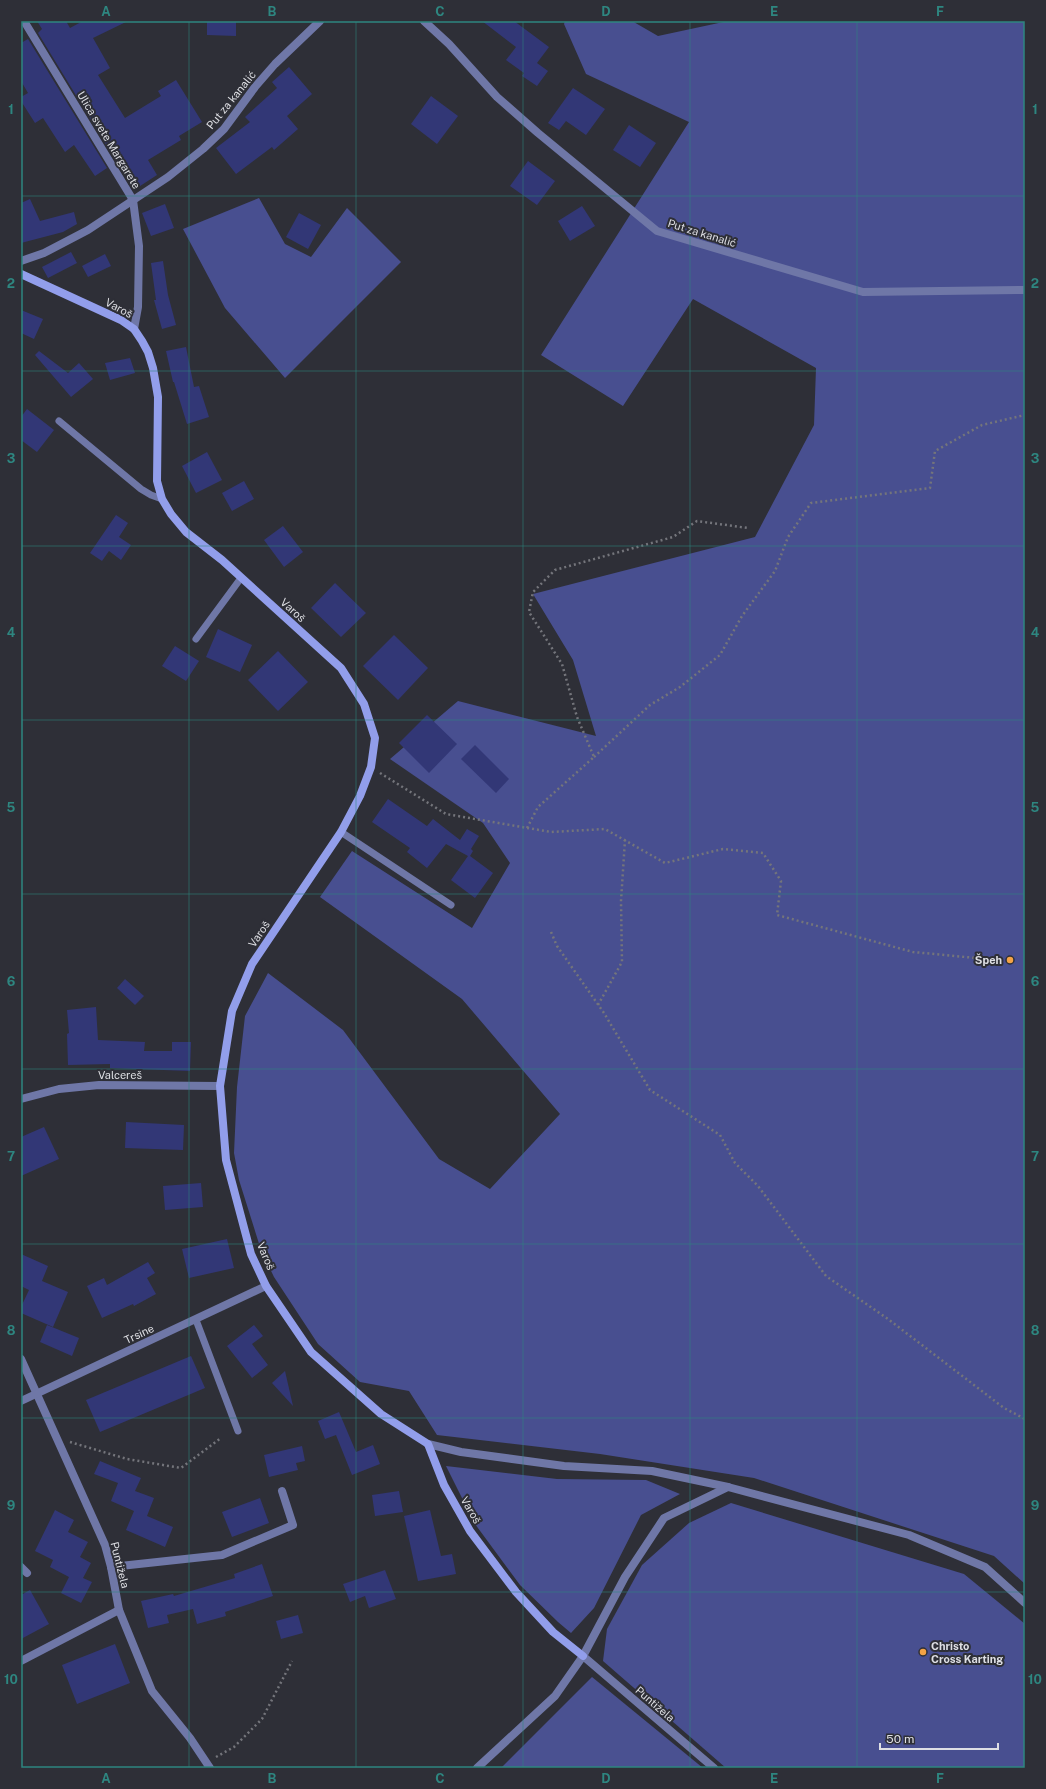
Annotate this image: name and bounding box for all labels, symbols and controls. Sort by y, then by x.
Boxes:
text: A [101,4,111,19]
text: B [268,4,277,19]
text: C [435,4,445,19]
text: D [601,4,611,19]
text: E [770,4,778,19]
text: F [936,4,944,19]
street label: Put za kanalić [204,69,258,131]
street label: Ulica svete Margarete [75,89,143,191]
text: 1 [8,102,14,117]
text: 1 [1032,102,1038,117]
street label: Put za kanalić [666,217,738,249]
text: 2 [7,276,15,291]
text: 2 [1031,276,1039,291]
street label: Varoš [103,296,135,320]
text: 3 [7,451,16,466]
text: 3 [1031,451,1040,466]
street label: Varoš [278,596,308,624]
text: 4 [7,625,16,640]
text: 4 [1031,625,1040,640]
text: 5 [7,800,16,815]
text: 5 [1031,800,1040,815]
street label: Varoš [246,918,272,949]
place label: Špeh [975,953,1002,966]
marker: Špeh [1005,955,1015,965]
text: 6 [7,974,16,989]
text: 6 [1031,974,1040,989]
street label: Valcereš [98,1069,143,1081]
text: 7 [7,1149,15,1164]
text: 7 [1031,1149,1039,1164]
street label: Varoš [255,1240,277,1272]
street label: Trsine [122,1322,156,1346]
text: 8 [7,1323,16,1338]
text: 8 [1031,1323,1040,1338]
street label: Varoš [459,1494,484,1526]
text: 9 [7,1498,15,1513]
text: 9 [1031,1498,1039,1513]
street label: Puntižela [108,1541,132,1589]
place label: Christo Cross Karting [931,1640,1003,1665]
marker: Christo Cross Karting [918,1647,928,1657]
text: 10 [4,1672,18,1687]
text: 10 [1028,1672,1042,1687]
street label: Puntižela [633,1684,677,1724]
scale bar [880,1725,998,1751]
text: 50 m [886,1732,914,1746]
text: A [101,1771,111,1786]
text: B [268,1771,277,1786]
text: C [435,1771,445,1786]
text: D [601,1771,611,1786]
text: E [770,1771,778,1786]
text: F [936,1771,944,1786]

